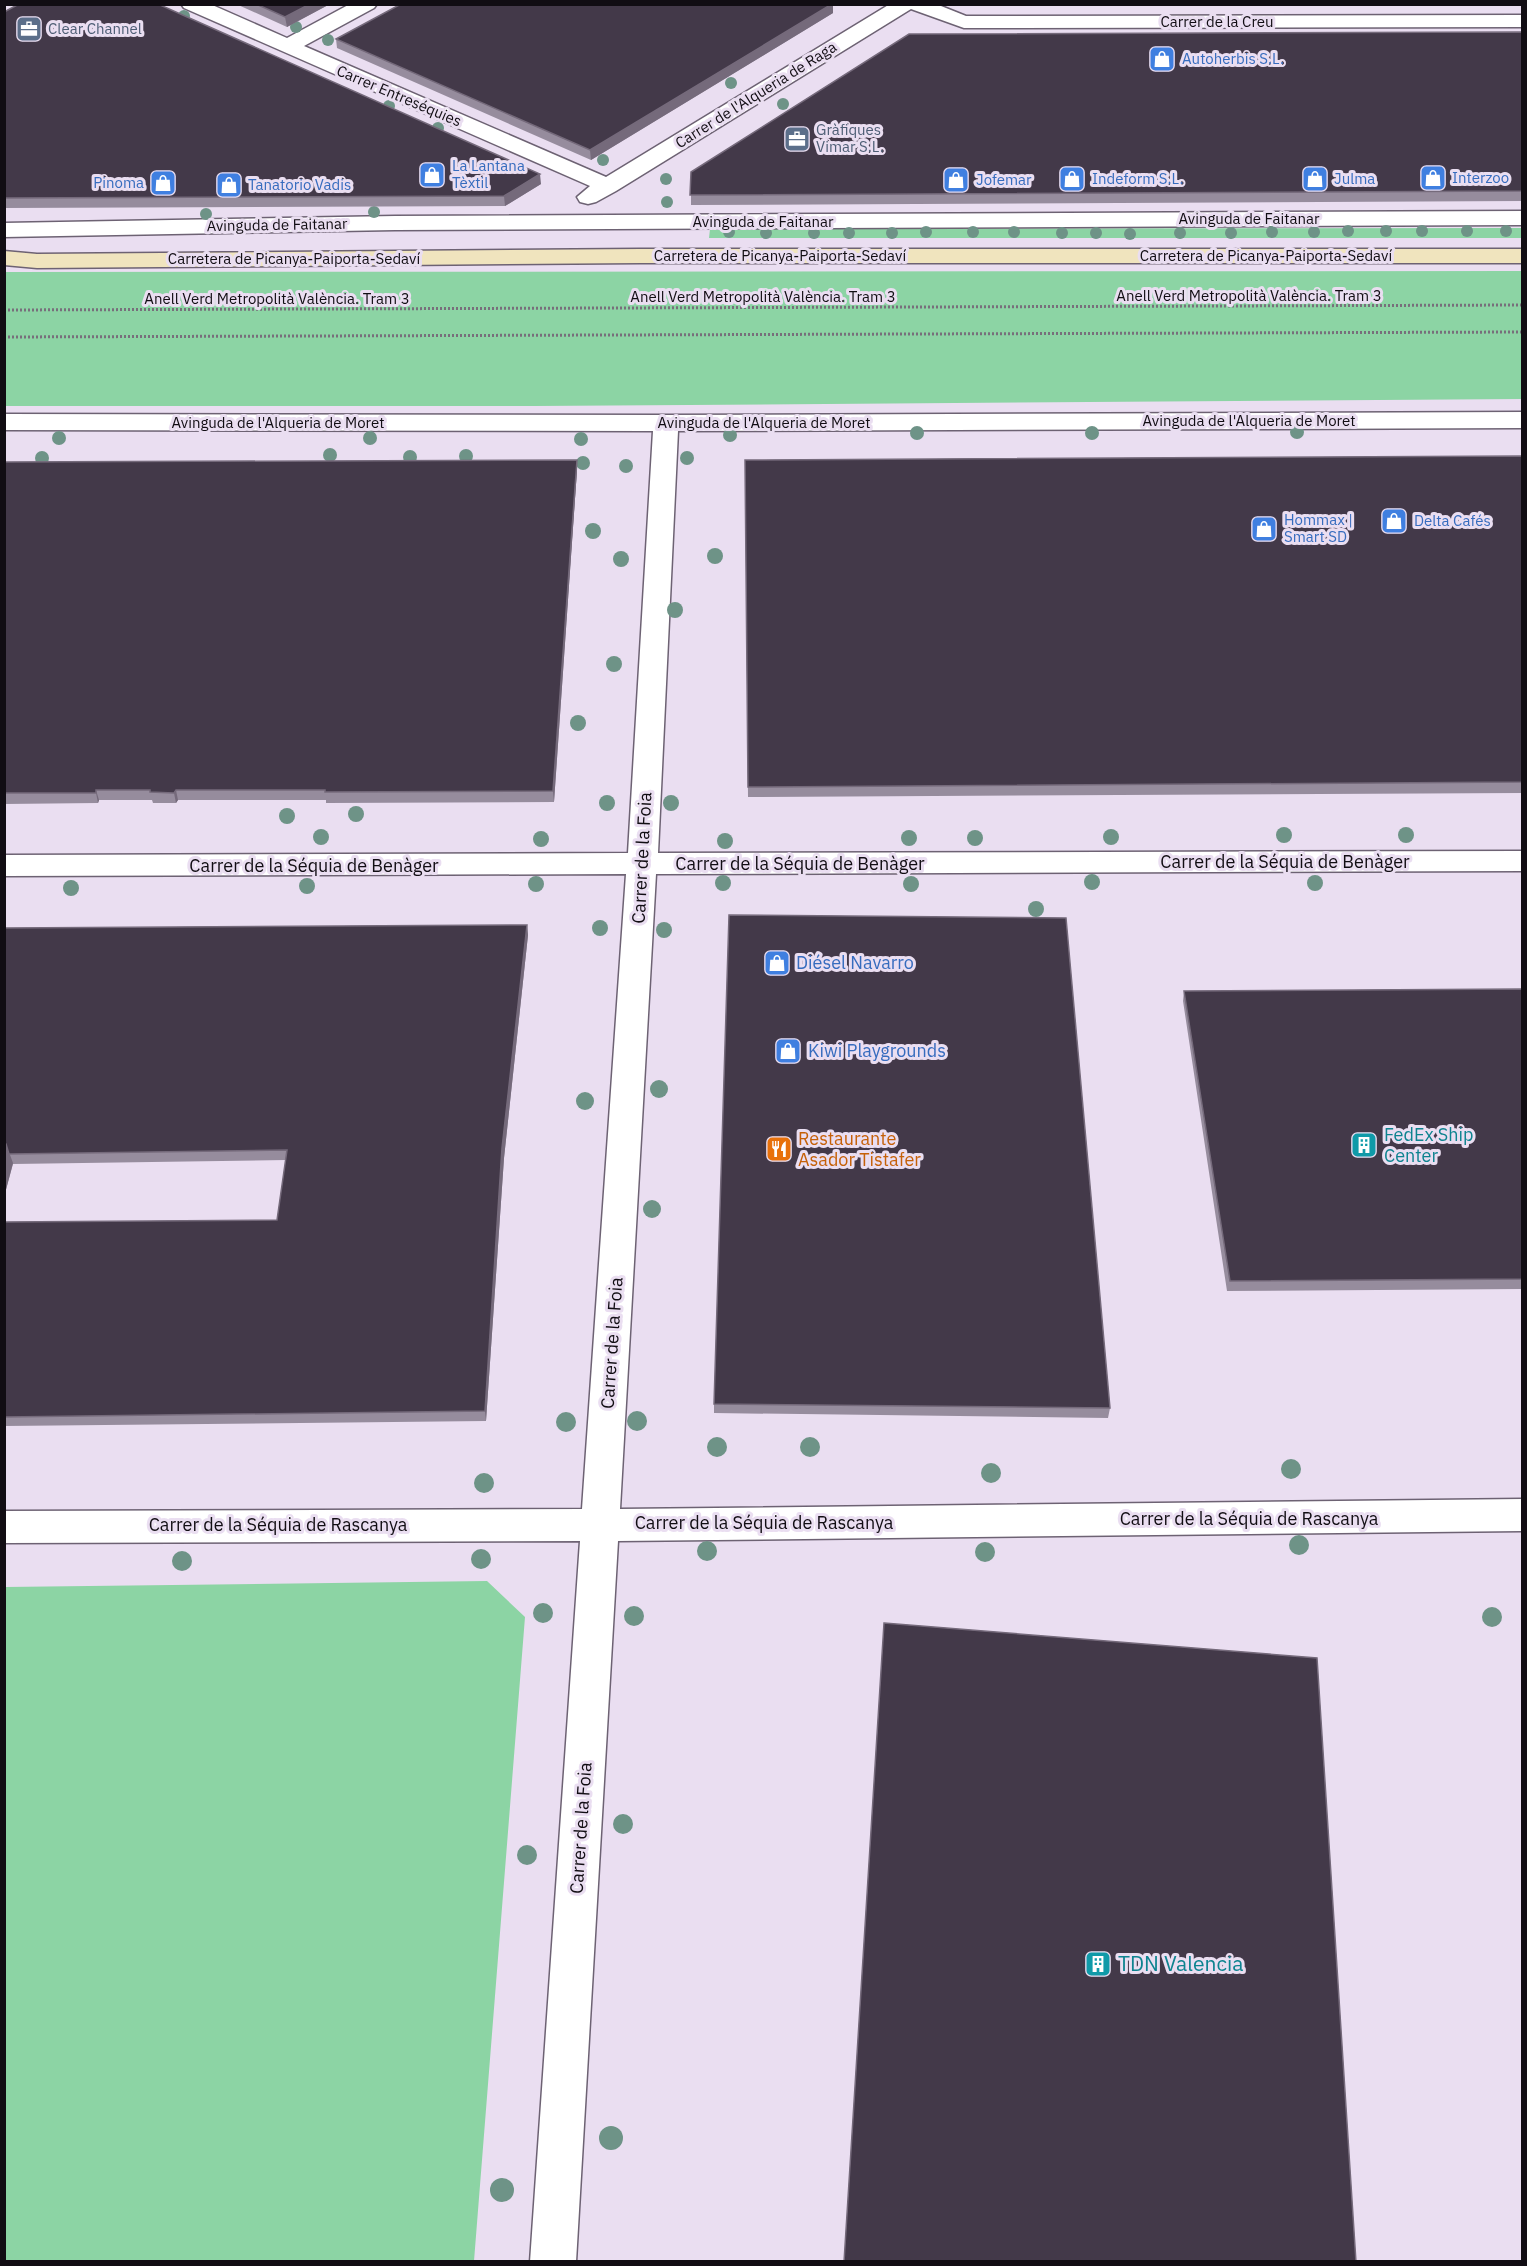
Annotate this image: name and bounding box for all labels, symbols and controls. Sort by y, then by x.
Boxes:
street label: Carrer de la Creu [1160,12,1274,31]
office icon: Clear Channel [14,14,44,44]
place label: Clear Channel [48,19,142,38]
street label: Carrer de l'Alqueria de Raga [672,37,840,152]
shop icon: Autoherbis S.L. [1147,44,1177,74]
place label: Autoherbis S.L. [1182,49,1284,68]
street label: Carrer Entreséquies [334,61,464,130]
place label: Gràfiques Vimar S.L. [816,120,884,156]
office icon: Gràfiques Vimar S.L. [782,124,812,154]
place label: La Lantana Tèxtil [452,156,525,192]
shop icon: La Lantana Tèxtil [417,160,447,190]
shop icon: Interzoo [1418,163,1448,193]
shop icon: Indeform S.L. [1057,164,1087,194]
shop icon: Julma [1300,164,1330,194]
shop icon: Jofemar [941,165,971,195]
shop icon: Pinoma [148,168,178,198]
place label: Interzoo [1452,168,1509,187]
place label: Indeform S.L. [1092,169,1184,188]
place label: Julma [1334,169,1375,188]
shop icon: Tanatorio Vadis [214,170,244,200]
place label: Jofemar [976,170,1032,189]
place label: Pinoma [93,173,144,192]
place label: Tanatorio Vadis [248,175,351,194]
street label: Avinguda de Faitanar [1179,209,1320,228]
street label: Avinguda de Faitanar [693,212,834,231]
street label: Avinguda de Faitanar [206,214,348,235]
street label: Carretera de Picanya-Paiporta-Sedaví [654,246,906,265]
street label: Carretera de Picanya-Paiporta-Sedaví [1140,246,1392,265]
street label: Carretera de Picanya-Paiporta-Sedaví [168,249,420,268]
street label: Anell Verd Metropolità València. Tram 3 [1116,286,1382,305]
street label: Anell Verd Metropolità València. Tram 3 [630,287,896,306]
street label: Anell Verd Metropolità València. Tram 3 [144,289,410,308]
street label: Avinguda de l'Alqueria de Moret [1143,411,1355,430]
street label: Avinguda de l'Alqueria de Moret [172,413,384,432]
street label: Avinguda de l'Alqueria de Moret [658,413,870,432]
shop icon: Delta Cafés [1379,506,1409,536]
place label: Hommax | Smart SD [1284,510,1353,546]
place label: Delta Cafés [1414,511,1491,530]
shop icon: Hommax | Smart SD [1249,514,1279,544]
street label: Carrer de la Foia [627,791,656,924]
street label: Carrer de la Séquia de Benàger [1160,850,1410,873]
street label: Carrer de la Séquia de Benàger [675,852,925,875]
street label: Carrer de la Séquia de Benàger [189,854,439,877]
shop icon: Diésel Navarro [762,948,792,978]
place label: Diésel Navarro [796,951,914,974]
shop icon: Kiwi Playgrounds [773,1036,803,1066]
place label: Kiwi Playgrounds [808,1039,946,1062]
place label: FedEx Ship Center [1384,1123,1473,1167]
place label: Restaurante Asador Tistafer [798,1127,921,1171]
building icon: FedEx Ship Center [1349,1130,1379,1160]
restaurant icon: Restaurante Asador Tistafer [764,1134,794,1164]
street label: Carrer de la Foia [595,1276,628,1409]
street label: Carrer de la Séquia de Rascanya [1120,1507,1379,1530]
street label: Carrer de la Séquia de Rascanya [635,1511,894,1534]
street label: Carrer de la Séquia de Rascanya [149,1513,408,1536]
street label: Carrer de la Foia [564,1761,597,1894]
building icon: TDN Valencia [1083,1949,1113,1979]
place label: TDN Valencia [1118,1949,1243,1977]

